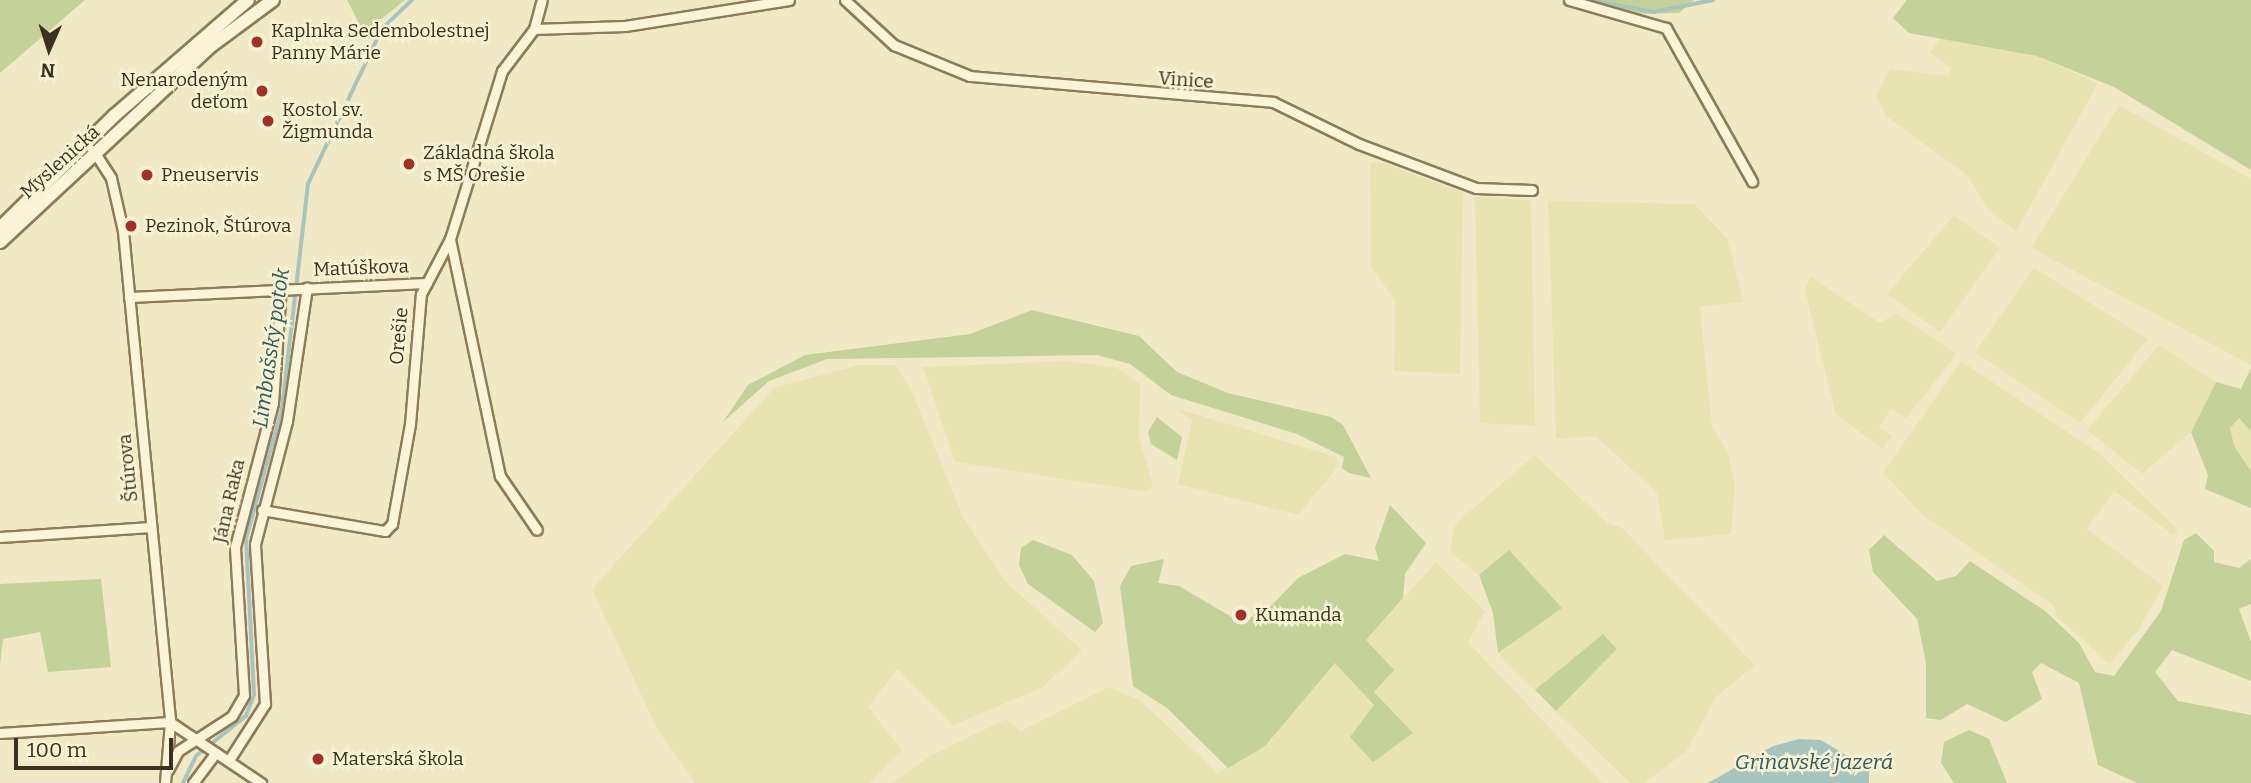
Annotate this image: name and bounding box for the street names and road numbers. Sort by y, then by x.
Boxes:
street label: Vinice [1158,67,1214,93]
street label: Myslenická [16,121,104,203]
street label: Matúškova [313,255,409,281]
street label: Orešie [385,306,413,366]
street label: Štúrova [113,433,143,503]
street label: Jána Raka [208,457,250,545]

